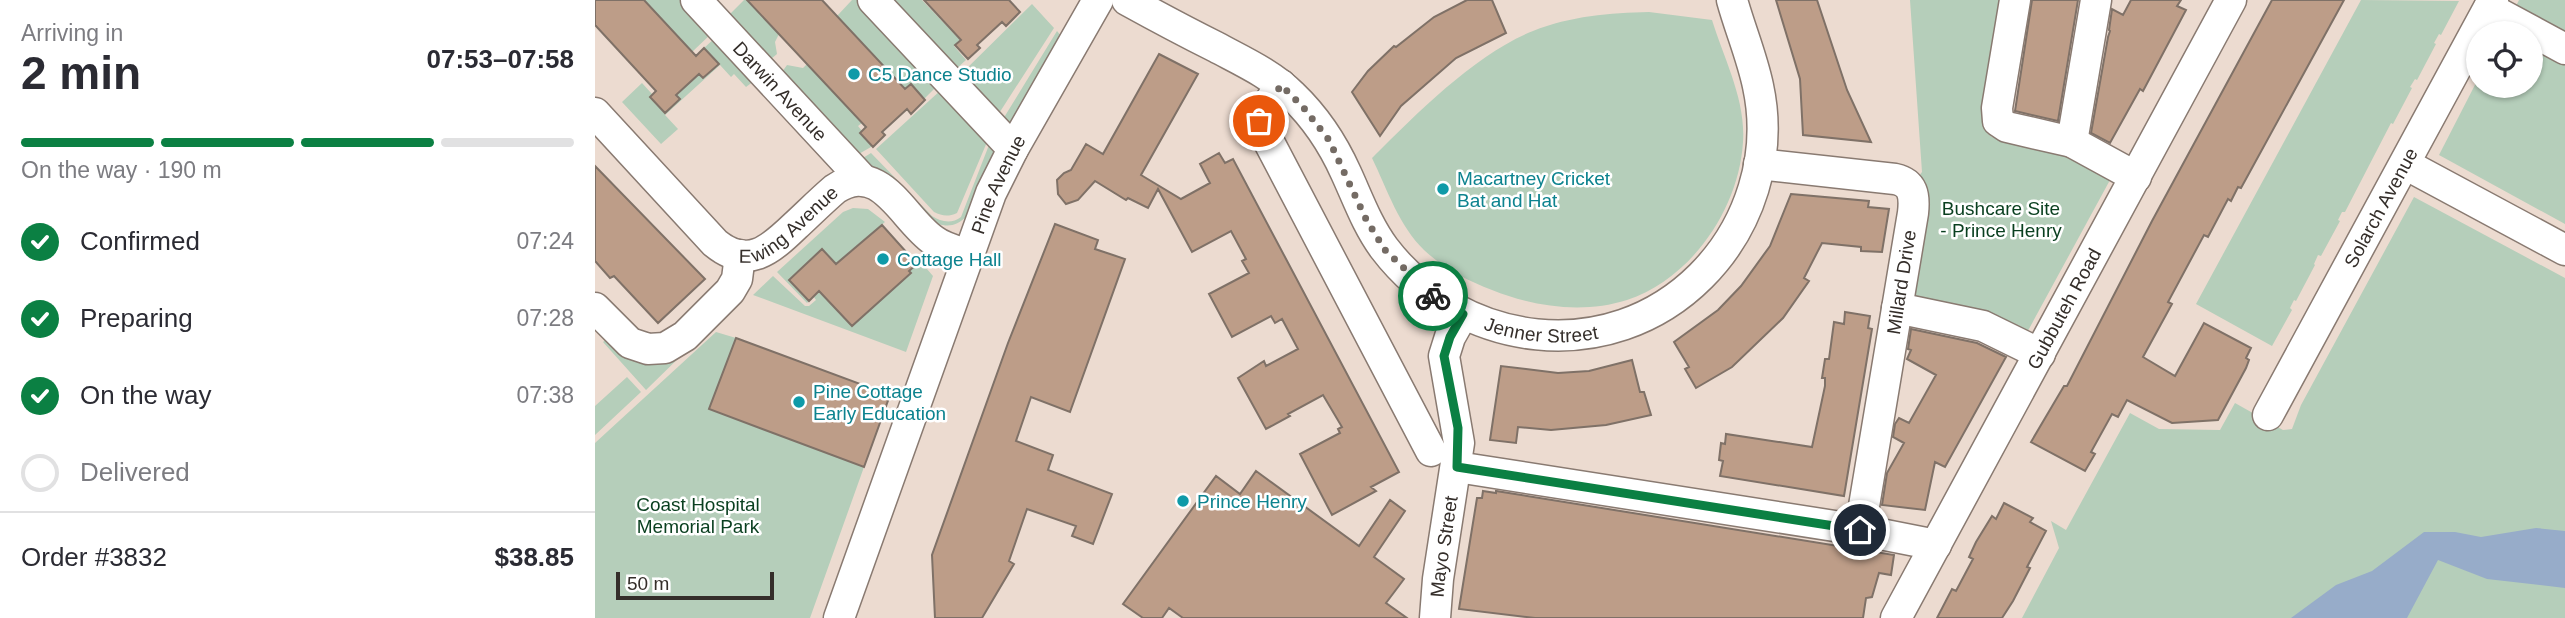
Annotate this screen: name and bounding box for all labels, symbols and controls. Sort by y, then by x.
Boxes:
text: Arriving in [21,20,123,46]
map controls [2466,21,2543,98]
button: locate [2466,21,2543,98]
street label: Darwin Avenue [729,37,831,145]
text: 07:53–07:58 [427,44,574,74]
text: 2 min [21,47,141,99]
place label: C5 Dance Studio [868,64,1012,85]
marker: C5 Dance Studio [846,66,862,82]
pin [1229,91,1289,151]
icon: bag [1240,102,1278,140]
street label: Pine Avenue [967,131,1030,237]
street label: Solarch Avenue [2340,144,2422,271]
text: On the way · 190 m [21,157,222,183]
place label: Macartney Cricket Bat and Hat [1457,168,1611,211]
marker: Macartney Cricket Bat and Hat [1435,181,1451,197]
street label: Ewing Avenue [739,182,842,267]
park label: Bushcare Site - Prince Henry [1940,198,2062,241]
icon: check [21,223,59,261]
text: Confirmed [80,226,200,256]
text: 07:24 [516,228,574,254]
street label: Millard Drive [1883,228,1920,336]
street label: Gubbuteh Road [2023,245,2105,373]
place label: Cottage Hall [897,249,1002,270]
marker: Cottage Hall [875,251,891,267]
courier [1398,261,1468,331]
icon: bike [1414,277,1452,315]
icon: check [21,300,59,338]
text: Preparing [80,303,193,333]
text: 07:28 [516,305,574,331]
street label: Jenner Street [1482,313,1600,347]
icon: check [21,377,59,415]
text: On the way [80,380,212,410]
place label: Pine Cottage Early Education [813,381,946,424]
text: 07:38 [516,382,574,408]
marker: Pine Cottage Early Education [791,394,807,410]
text: Delivered [80,457,190,487]
place label: Prince Henry [1197,491,1307,512]
marker: Prince Henry [1175,493,1191,509]
park label: Coast Hospital Memorial Park [636,494,760,537]
street label: Mayo Street [1427,494,1462,598]
pin [1830,500,1890,560]
icon: home [1841,511,1879,549]
text: Order #3832 [21,542,167,572]
text: $38.85 [494,542,574,572]
scale bar [616,569,773,601]
text: 50 m [627,573,669,594]

